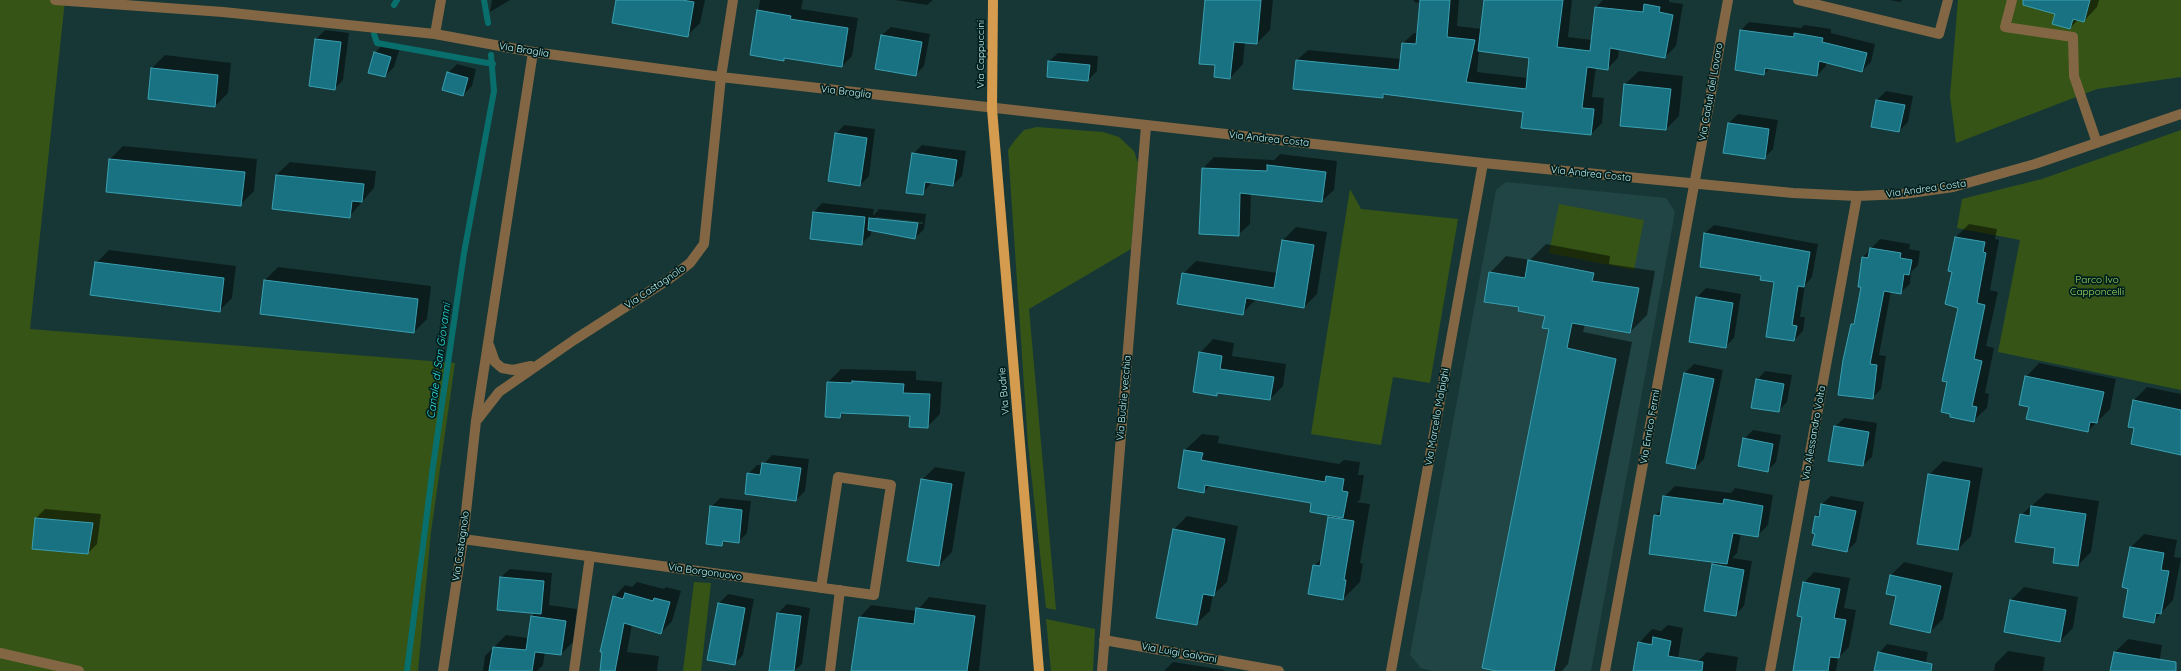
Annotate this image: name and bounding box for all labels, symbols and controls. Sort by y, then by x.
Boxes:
street label: Via Cappuccini [975,20,987,88]
street label: Via Braglia [498,40,550,60]
street label: Via Caduti del Lavoro [1696,42,1726,142]
street label: Via Braglia [820,83,872,101]
street label: Via Andrea Costa [1228,129,1310,149]
street label: Via Andrea Costa [1550,164,1632,184]
street label: Via Andrea Costa [1885,177,1967,201]
street label: Via Castagnolo [622,262,688,312]
park label: Parco Ivo Capponcelli [2070,274,2124,298]
water label: Canale di San Giovanni [424,302,454,420]
street label: Via Budrie vecchia [1114,355,1134,441]
street label: Via Budrie [996,367,1012,415]
street label: Via Marcello Malpighi [1423,367,1451,467]
street label: Via Alessandro Volta [1800,385,1828,481]
street label: Via Enrico Fermi [1638,389,1662,465]
street label: Via Castagnolo [450,510,472,582]
street label: Via Borgonuovo [667,561,743,583]
street label: Via Luigi Galvani [1140,640,1218,666]

